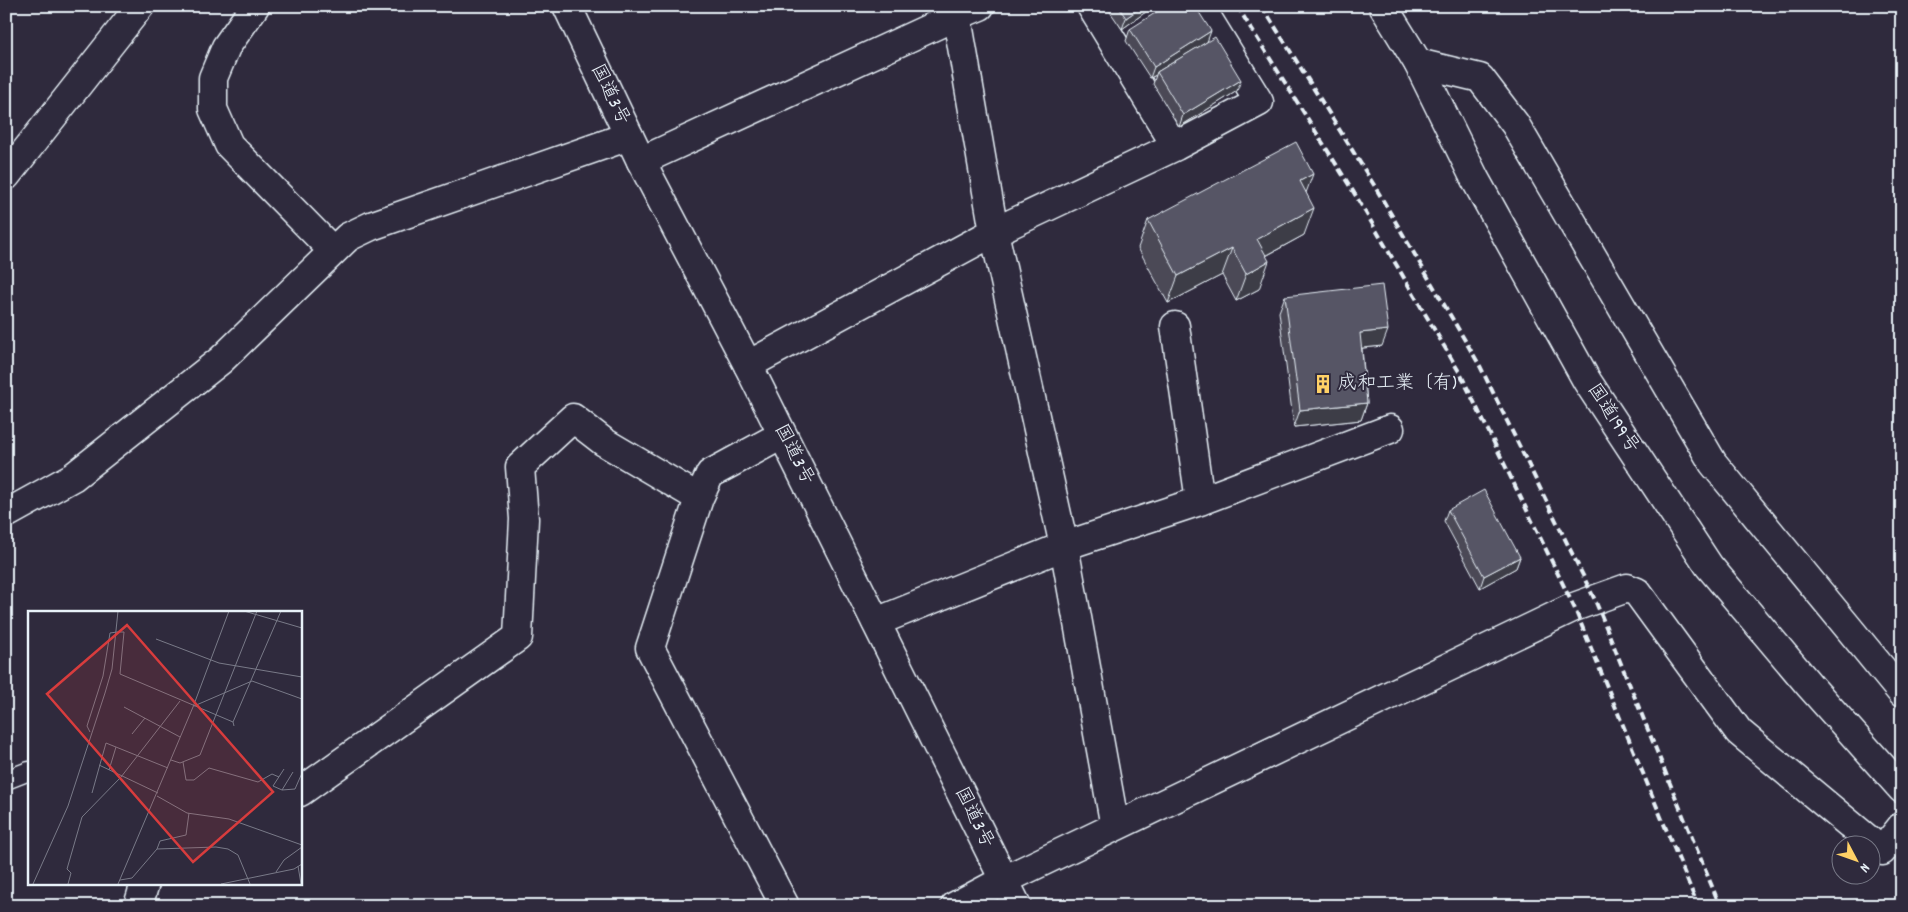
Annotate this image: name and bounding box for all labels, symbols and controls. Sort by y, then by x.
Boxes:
street label: 国道3号 [583,60,635,130]
place label: 成和工業〔有) [1338,371,1457,398]
building icon: 成和工業〔有) [1312,373,1334,395]
street label: 国道199号 [1579,379,1645,459]
street label: 国道3号 [766,420,820,490]
inset map [28,611,301,884]
street label: 国道3号 [947,783,999,853]
north arrow [1830,834,1880,884]
text: N [1854,858,1874,876]

